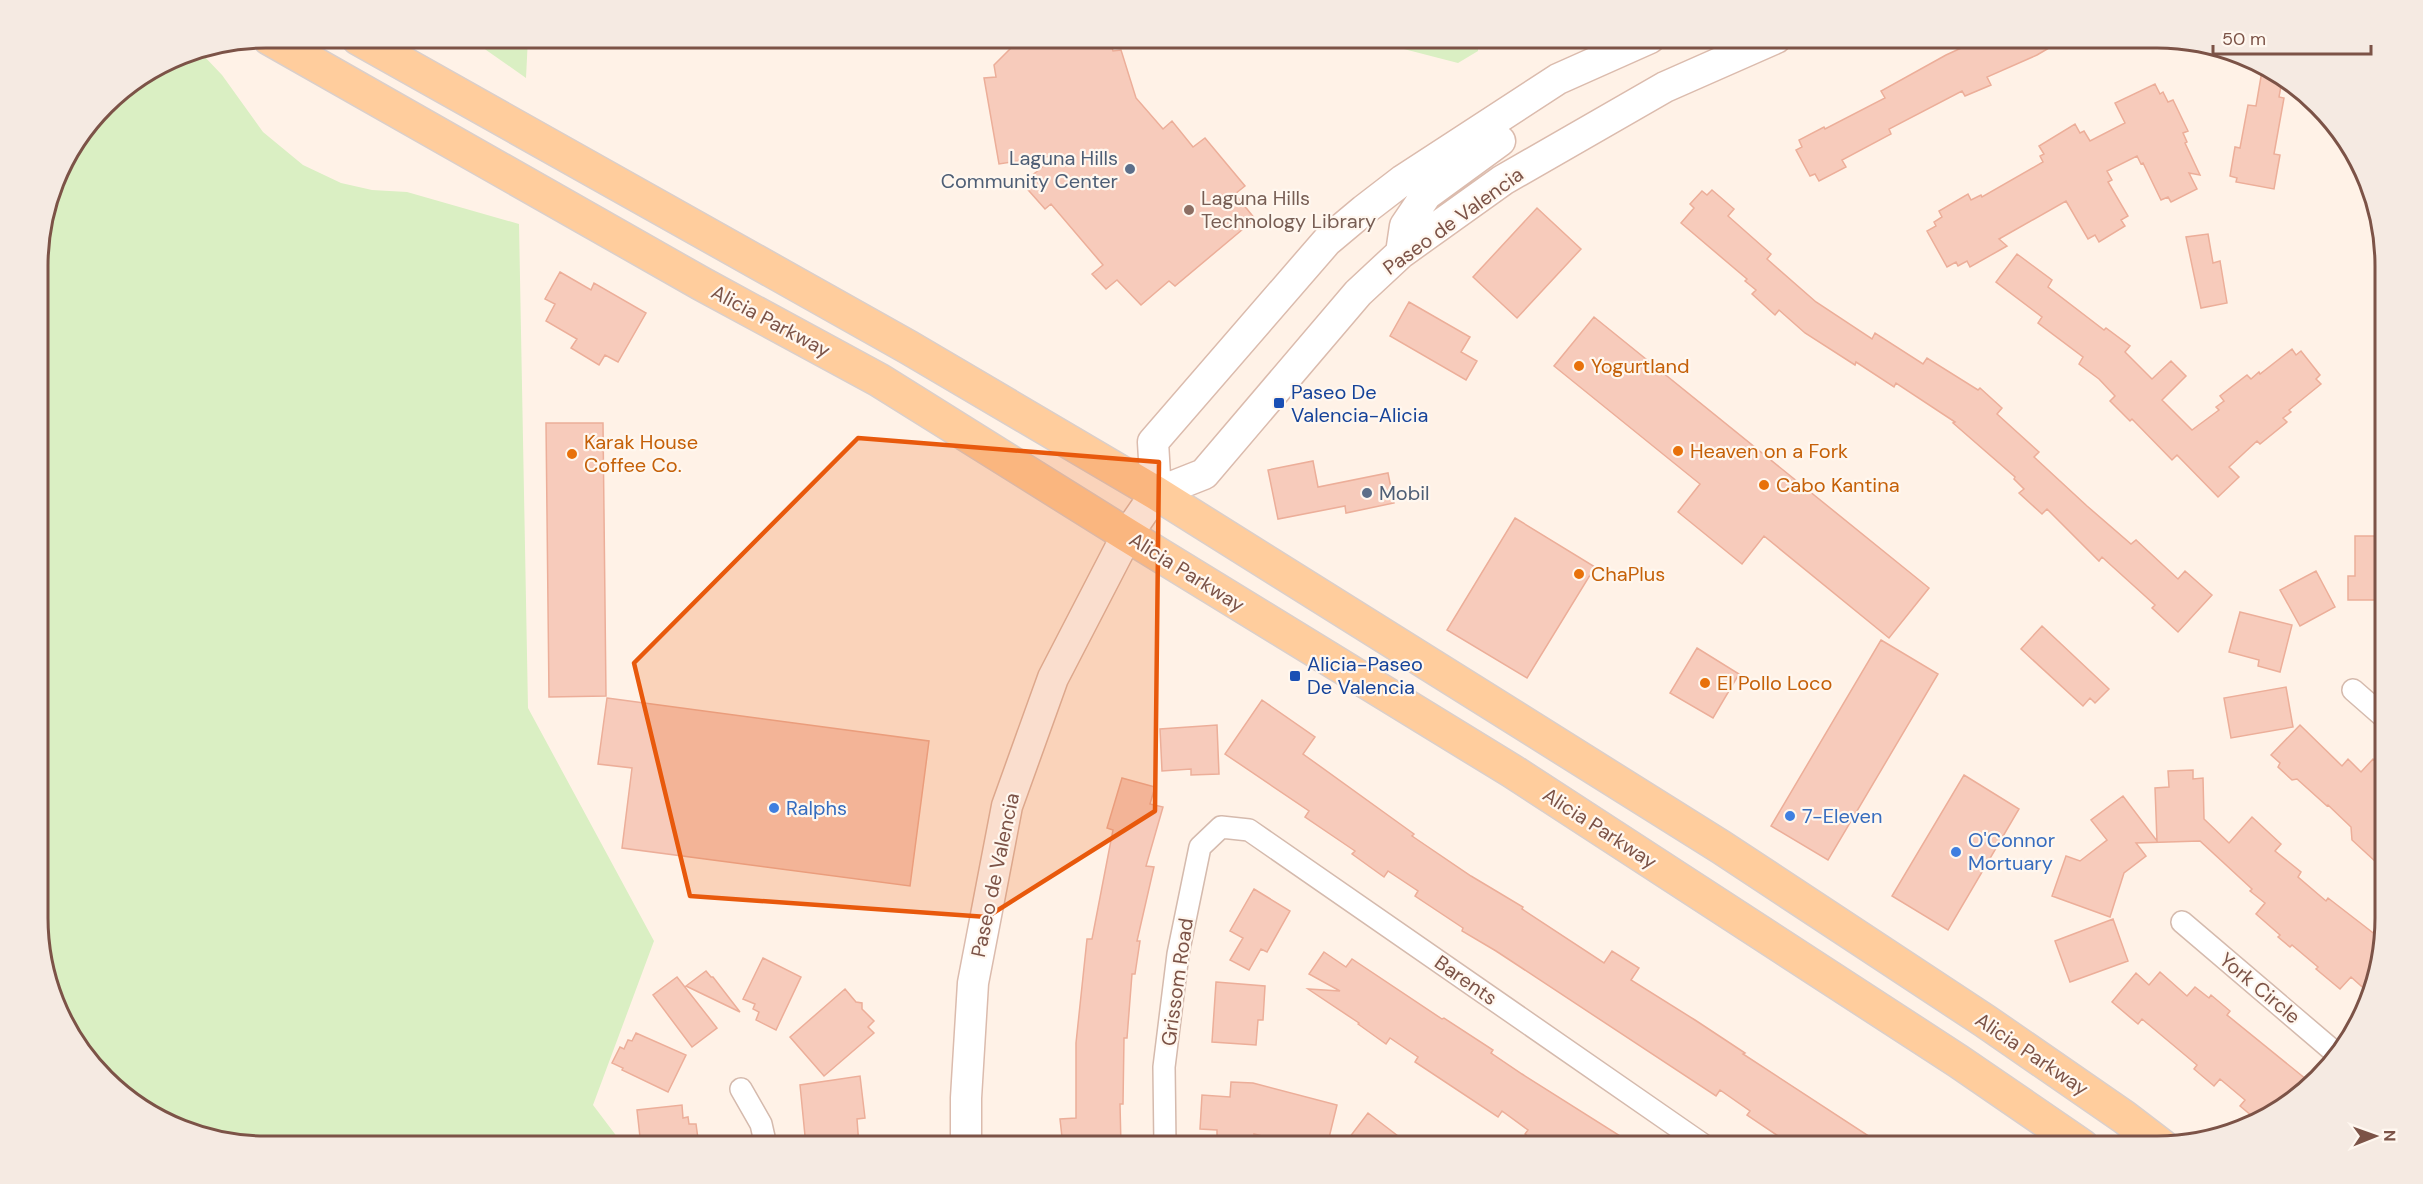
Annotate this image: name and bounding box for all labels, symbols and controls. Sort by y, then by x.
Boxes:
scale bar [2213,18,2370,56]
text: 50 m [2222,27,2266,51]
place label: Laguna Hills Community Center [941,145,1118,194]
street label: Paseo de Valencia [1378,161,1528,281]
marker: Laguna Hills Community Center [1123,162,1137,176]
place label: Laguna Hills Technology Library [1201,185,1376,234]
marker: Laguna Hills Technology Library [1182,203,1196,217]
street label: Alicia Parkway [707,279,835,363]
place label: Yogurtland [1591,353,1690,379]
marker: Yogurtland [1572,359,1586,373]
place label: Paseo De Valencia-Alicia [1291,379,1428,428]
marker: Paseo De Valencia-Alicia [1272,396,1286,410]
place label: Karak House Coffee Co. [584,429,698,478]
place label: Heaven on a Fork [1690,438,1848,464]
marker: Heaven on a Fork [1671,444,1685,458]
marker: Karak House Coffee Co. [565,447,579,461]
place label: Cabo Kantina [1776,472,1900,498]
marker: Cabo Kantina [1757,478,1771,492]
place label: Mobil [1379,480,1429,506]
marker: Mobil [1360,486,1374,500]
street label: Alicia Parkway [1125,526,1249,618]
place label: ChaPlus [1591,561,1665,587]
marker: ChaPlus [1572,567,1586,581]
place label: Alicia-Paseo De Valencia [1307,651,1423,700]
marker: Alicia-Paseo De Valencia [1288,669,1302,683]
place label: El Pollo Loco [1717,670,1832,696]
marker: El Pollo Loco [1698,676,1712,690]
street label: Alicia Parkway [1538,781,1662,875]
street label: Paseo de Valencia [965,790,1025,960]
place label: Ralphs [786,795,847,821]
marker: Ralphs [767,801,781,815]
place label: 7-Eleven [1802,803,1882,829]
marker: 7-Eleven [1783,809,1797,823]
place label: O'Connor Mortuary [1968,827,2055,876]
marker: O'Connor Mortuary [1949,845,1963,859]
street label: Grissom Road [1155,916,1199,1048]
street label: York Circle [2214,947,2306,1029]
street label: Barents [1430,949,1502,1011]
street label: Alicia Parkway [1970,1007,2094,1101]
north arrow [2345,1106,2405,1166]
text: N [2379,1130,2400,1142]

